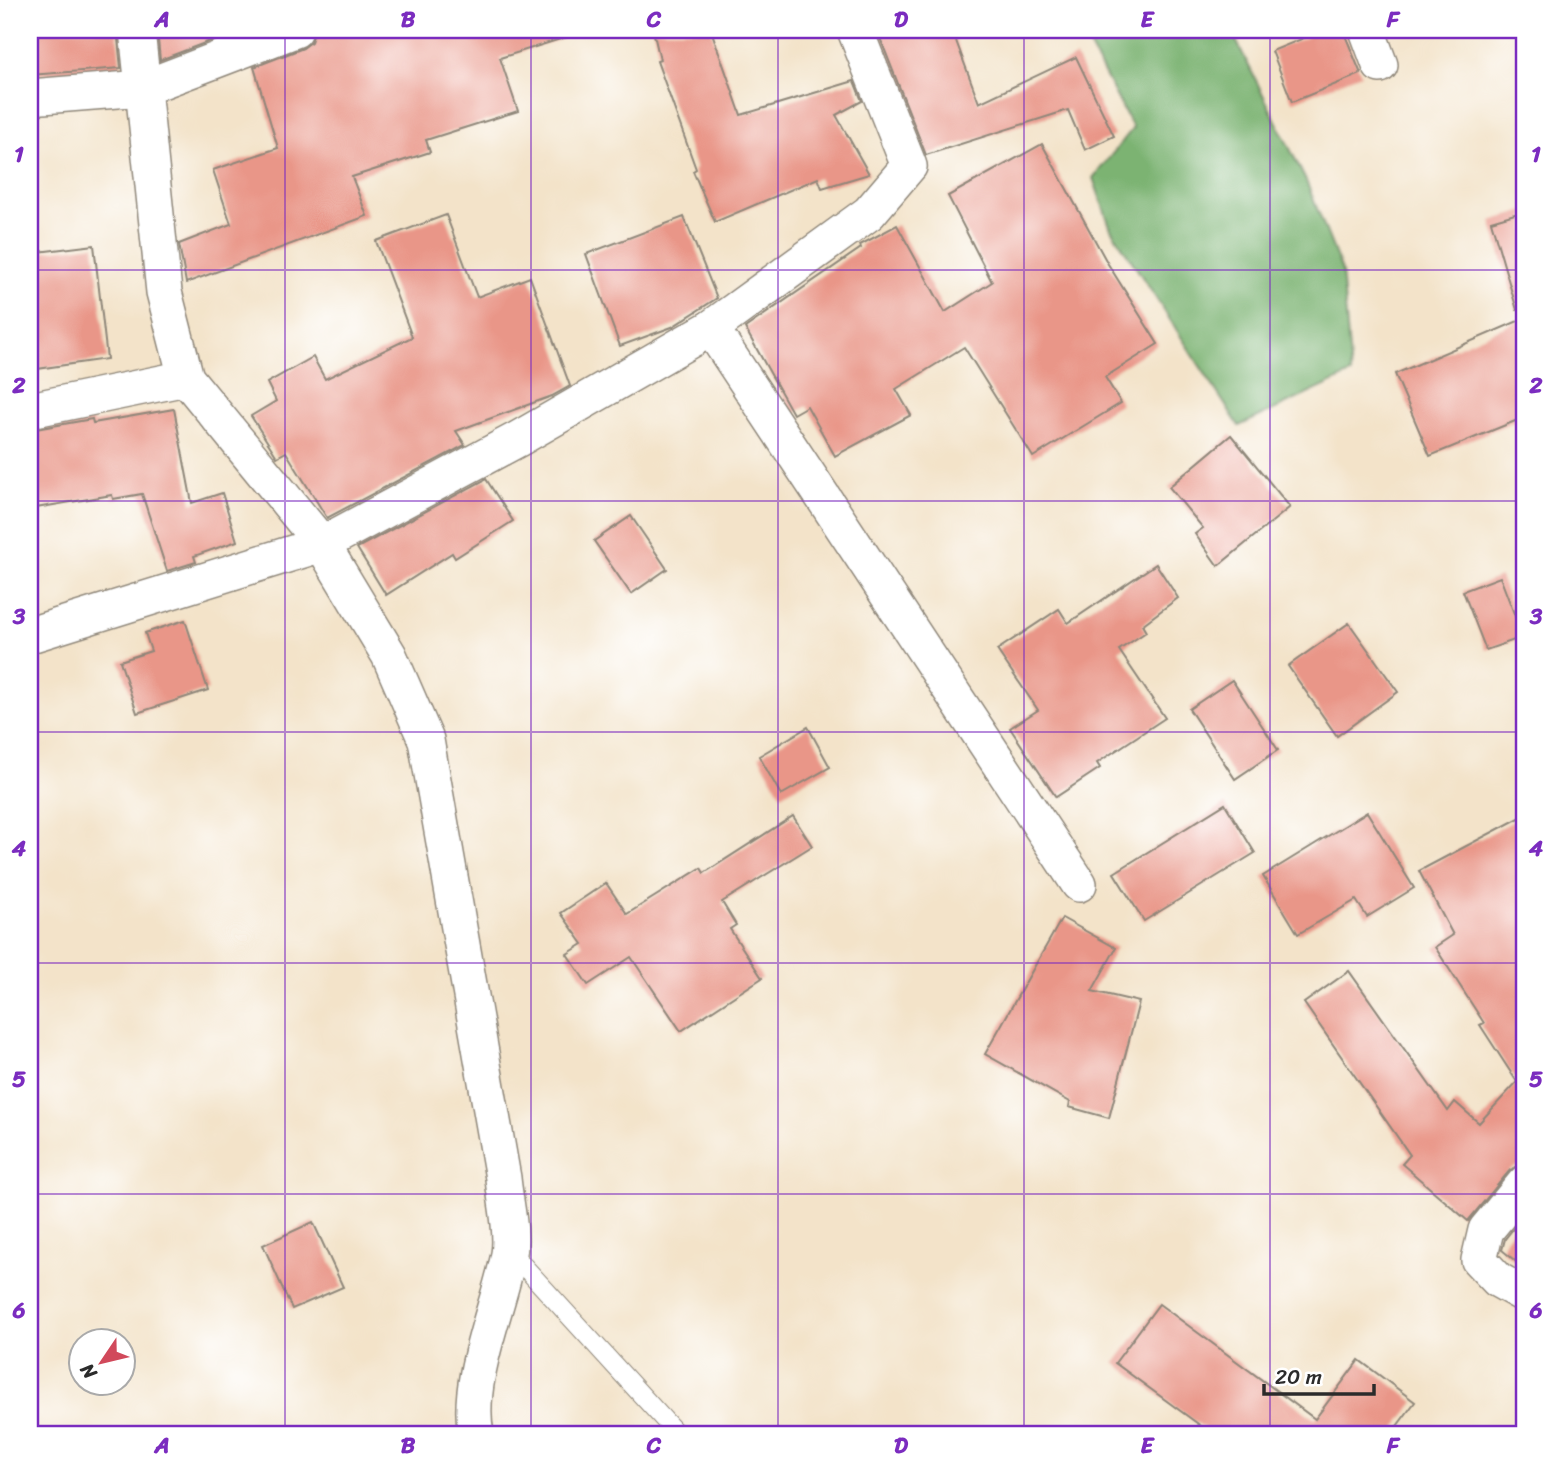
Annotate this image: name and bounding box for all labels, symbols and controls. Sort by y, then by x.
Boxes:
text: A [153,0,170,40]
text: B [401,0,416,40]
text: C [646,0,662,40]
text: D [894,0,909,40]
text: E [1141,0,1156,40]
text: F [1386,0,1401,40]
text: 1 [14,134,24,175]
text: 1 [1531,134,1541,175]
text: 2 [11,365,26,406]
text: 2 [1528,365,1543,406]
text: 3 [12,596,26,637]
text: 3 [1529,596,1543,637]
text: 4 [11,828,27,869]
text: 4 [1528,828,1544,869]
text: 5 [12,1059,26,1100]
text: 5 [1529,1059,1543,1100]
text: 6 [11,1290,26,1331]
text: 6 [1528,1290,1543,1331]
north arrow [66,1328,136,1398]
scale bar [1264,1352,1375,1396]
text: N [71,1356,106,1387]
text: 20 m [1275,1358,1322,1396]
text: A [153,1425,170,1464]
text: B [401,1425,416,1464]
text: C [646,1425,662,1464]
text: D [894,1425,909,1464]
text: E [1141,1425,1156,1464]
text: F [1386,1425,1401,1464]

